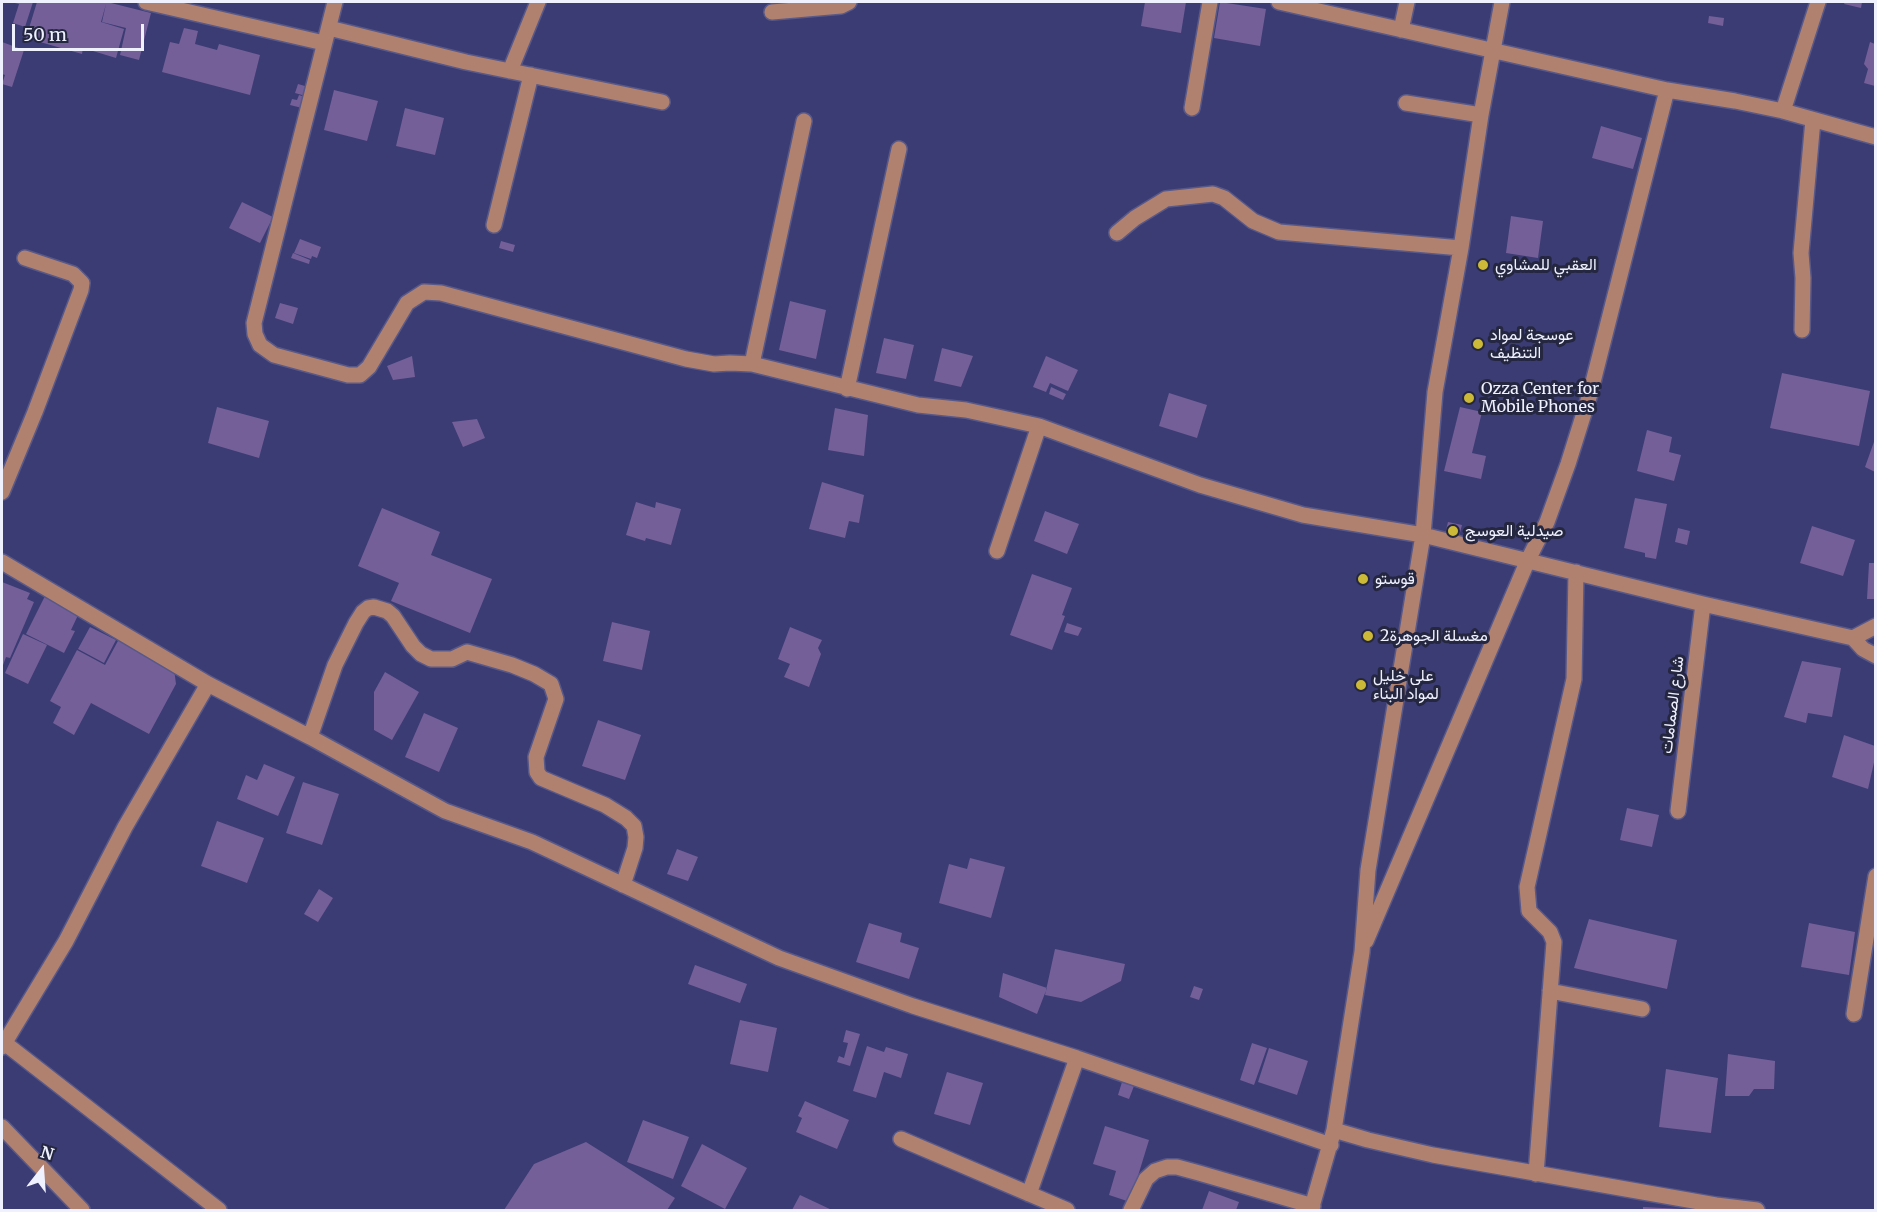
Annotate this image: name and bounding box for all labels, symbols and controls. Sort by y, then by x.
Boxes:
scale bar [15,12,147,50]
text: 50 m [23,23,67,46]
place label: العقبي للمشاوي [1495,255,1597,275]
marker: العقبي للمشاوي [1476,258,1490,272]
place label: عوسجة لمواد التنظيف [1490,325,1573,363]
marker: عوسجة لمواد التنظيف [1471,337,1485,351]
place label: Ozza Center for Mobile Phones [1481,379,1599,417]
marker: Ozza Center for Mobile Phones [1462,391,1476,405]
place label: صيدلية العوسج [1465,521,1563,541]
marker: صيدلية العوسج [1446,524,1460,538]
place label: قوستو [1375,569,1415,589]
marker: قوستو [1356,572,1370,586]
place label: مغسلة الجوهرة2 [1380,626,1488,646]
marker: مغسلة الجوهرة2 [1361,629,1375,643]
street label: شارع الصمامات [1657,655,1689,755]
place label: علي خليل لمواد البناء [1373,666,1439,704]
marker: علي خليل لمواد البناء [1354,678,1368,692]
north arrow [12,1140,72,1200]
text: N [38,1141,56,1164]

